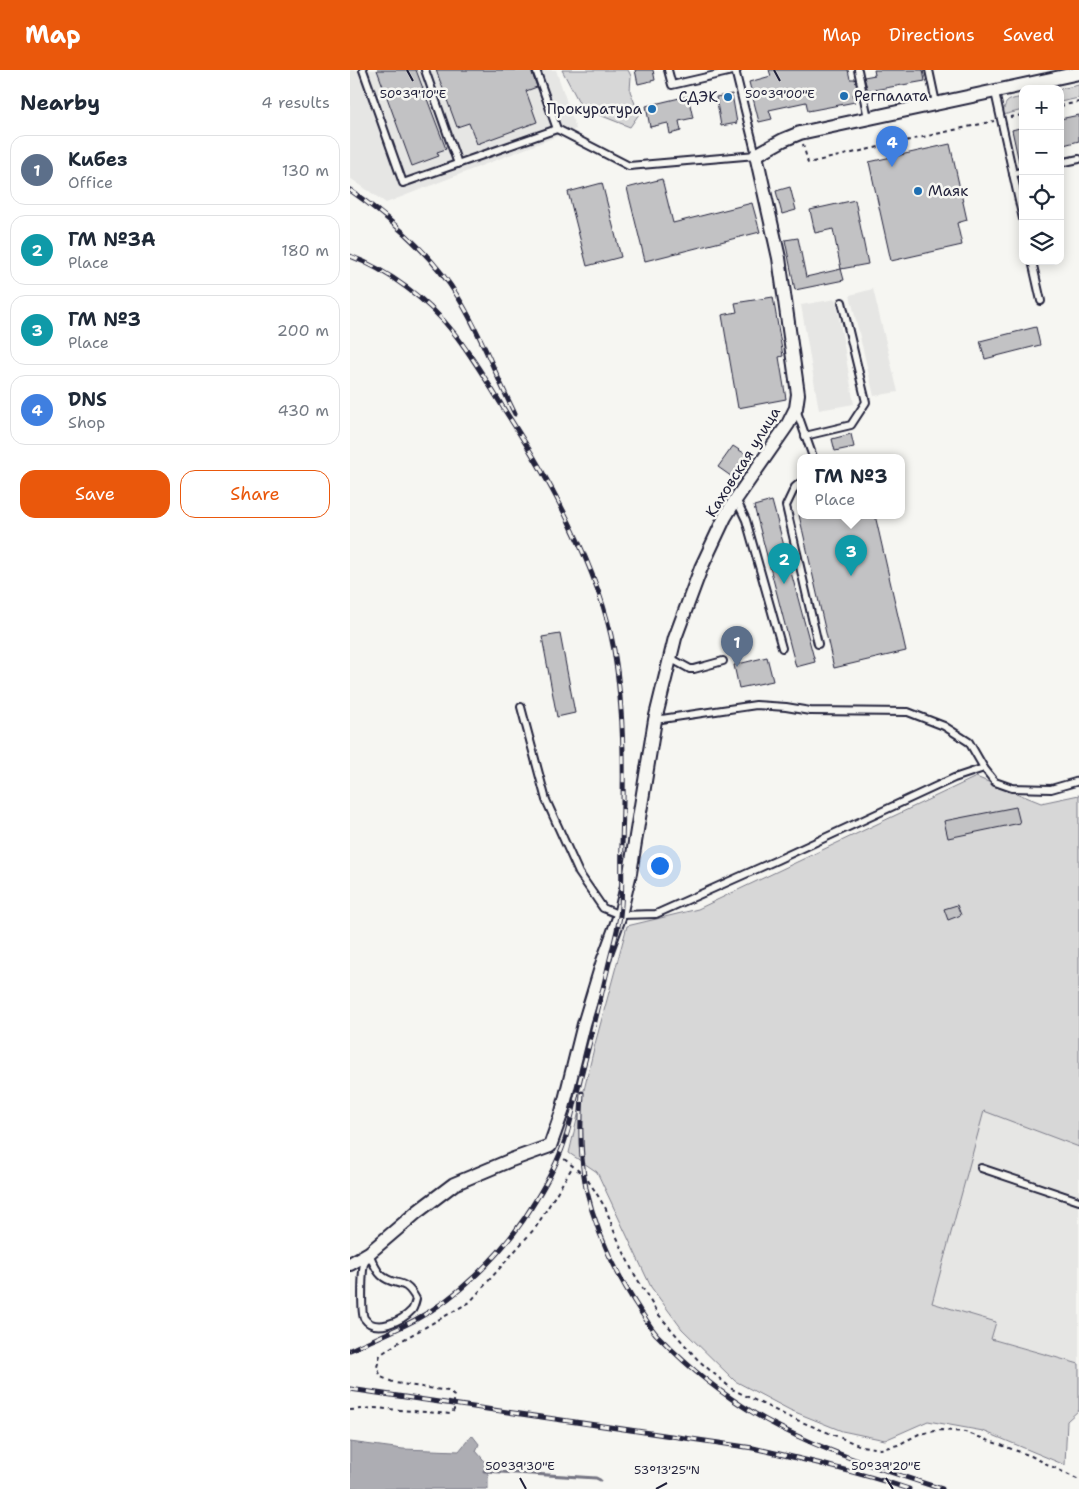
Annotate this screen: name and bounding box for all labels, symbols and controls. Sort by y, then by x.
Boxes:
text: Map [25,19,81,51]
text: Map [823,23,861,47]
text: Directions [889,23,975,47]
text: Saved [1003,23,1054,47]
map controls [1019,85,1064,265]
button: + [1019,85,1064,130]
text: 50°39'10"E [380,86,446,102]
text: 50°39'00"E [745,86,815,102]
place label: Регпалата [854,86,929,106]
place label: СДЭК [678,87,718,107]
text: Nearby [20,89,100,117]
marker: Регпалата [838,90,850,102]
marker: СДЭК [722,91,734,103]
text: 4 results [261,92,330,113]
place label: Прокуратура [547,99,643,119]
marker: Прокуратура [646,103,658,115]
pin: 4 [876,126,908,167]
button: − [1019,130,1064,175]
text: Кибез [68,147,127,172]
text: 1 [33,160,41,181]
text: 130 m [282,160,329,181]
text: Office [68,172,113,193]
button: locate [1019,175,1064,220]
place label: Маяк [928,181,968,201]
marker: Маяк [912,185,924,197]
button: layers [1019,220,1064,265]
text: ГМ №3А [68,227,156,252]
text: 2 [31,240,43,261]
text: 180 m [281,240,329,261]
text: Place [68,252,109,273]
text: ГМ №3 [68,307,141,332]
text: 3 [31,320,43,341]
text: 200 m [277,320,329,341]
text: Place [68,332,109,353]
text: DNS [68,387,107,412]
text: 4 [31,400,43,421]
text: 430 m [278,400,329,421]
street label: Каховская улица [701,403,785,521]
text: Shop [68,412,105,433]
popup [797,454,905,519]
text: ГМ №3 [815,464,887,489]
button: Save [20,470,170,518]
button: Share [180,470,330,518]
text: Place [815,489,855,510]
pin: 3 [835,535,867,576]
pin: 2 [768,543,800,584]
pin: 1 [721,626,753,667]
your location [647,853,673,879]
text: 50°39'30"E [485,1458,555,1474]
text: 50°39'20"E [851,1458,921,1474]
text: 53°13'25"N [634,1462,700,1478]

